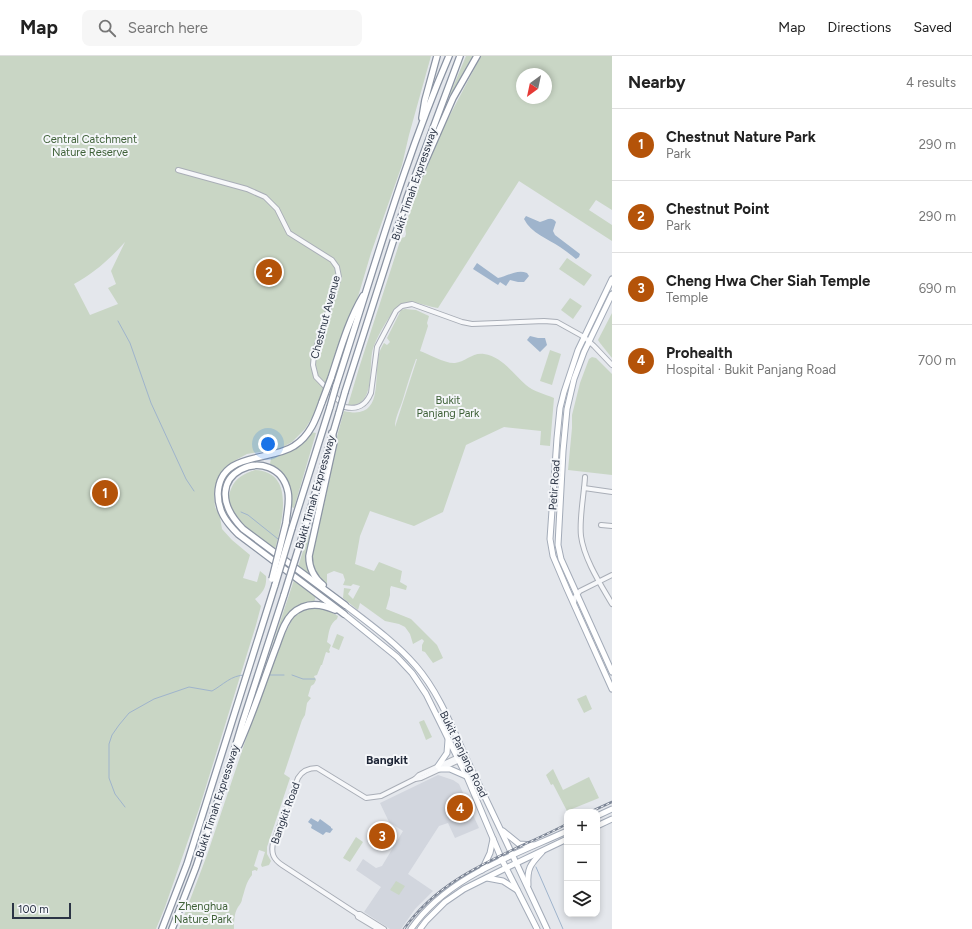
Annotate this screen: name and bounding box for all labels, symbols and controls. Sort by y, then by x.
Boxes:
search box [82,10,362,46]
text: Map [20,16,58,39]
icon: search [96,17,118,39]
text: Search here [128,19,208,37]
text: Map [778,19,806,36]
text: Directions [828,19,891,36]
text: Saved [913,19,952,36]
north arrow [516,68,552,104]
text: Nearby [628,72,686,92]
text: 4 results [906,75,956,90]
street label: Bukit Timah Expressway [389,126,440,242]
text: Chestnut Nature Park [666,128,816,146]
park label: Central Catchment Nature Reserve [43,133,137,159]
text: 1 [638,137,644,152]
text: 290 m [919,137,956,152]
text: Park [666,146,691,161]
text: Chestnut Point [666,200,770,218]
text: 2 [637,209,645,224]
text: 290 m [919,209,956,224]
text: Park [666,218,691,233]
pin: 2 [256,257,282,287]
text: Cheng Hwa Cher Siah Temple [666,272,870,290]
street label: Chestnut Avenue [308,274,343,360]
text: 3 [637,281,645,296]
text: 690 m [919,281,956,296]
text: Temple [666,290,708,305]
text: Prohealth [666,344,733,362]
text: 4 [637,353,645,368]
text: 700 m [918,353,956,368]
text: Hospital · Bukit Panjang Road [666,362,836,377]
park label: Bukit Panjang Park [417,394,480,420]
street label: Bukit Timah Expressway [293,433,338,551]
your location [258,434,278,454]
street label: Petir Road [546,459,563,511]
pin: 1 [92,478,118,508]
street label: Bukit Panjang Road [437,709,490,800]
street label: Bukit Timah Expressway [193,743,242,859]
district label: Bangkit [366,753,408,767]
street label: Bangkit Road [268,780,303,846]
pin: 4 [447,793,473,823]
map controls [564,809,600,917]
button: + [564,809,600,845]
pin: 3 [369,821,395,851]
button: − [564,845,600,881]
button: layers [564,881,600,917]
park label: Zhenghua Nature Park [174,900,233,926]
scale bar [12,901,71,920]
text: 100 m [18,903,49,916]

